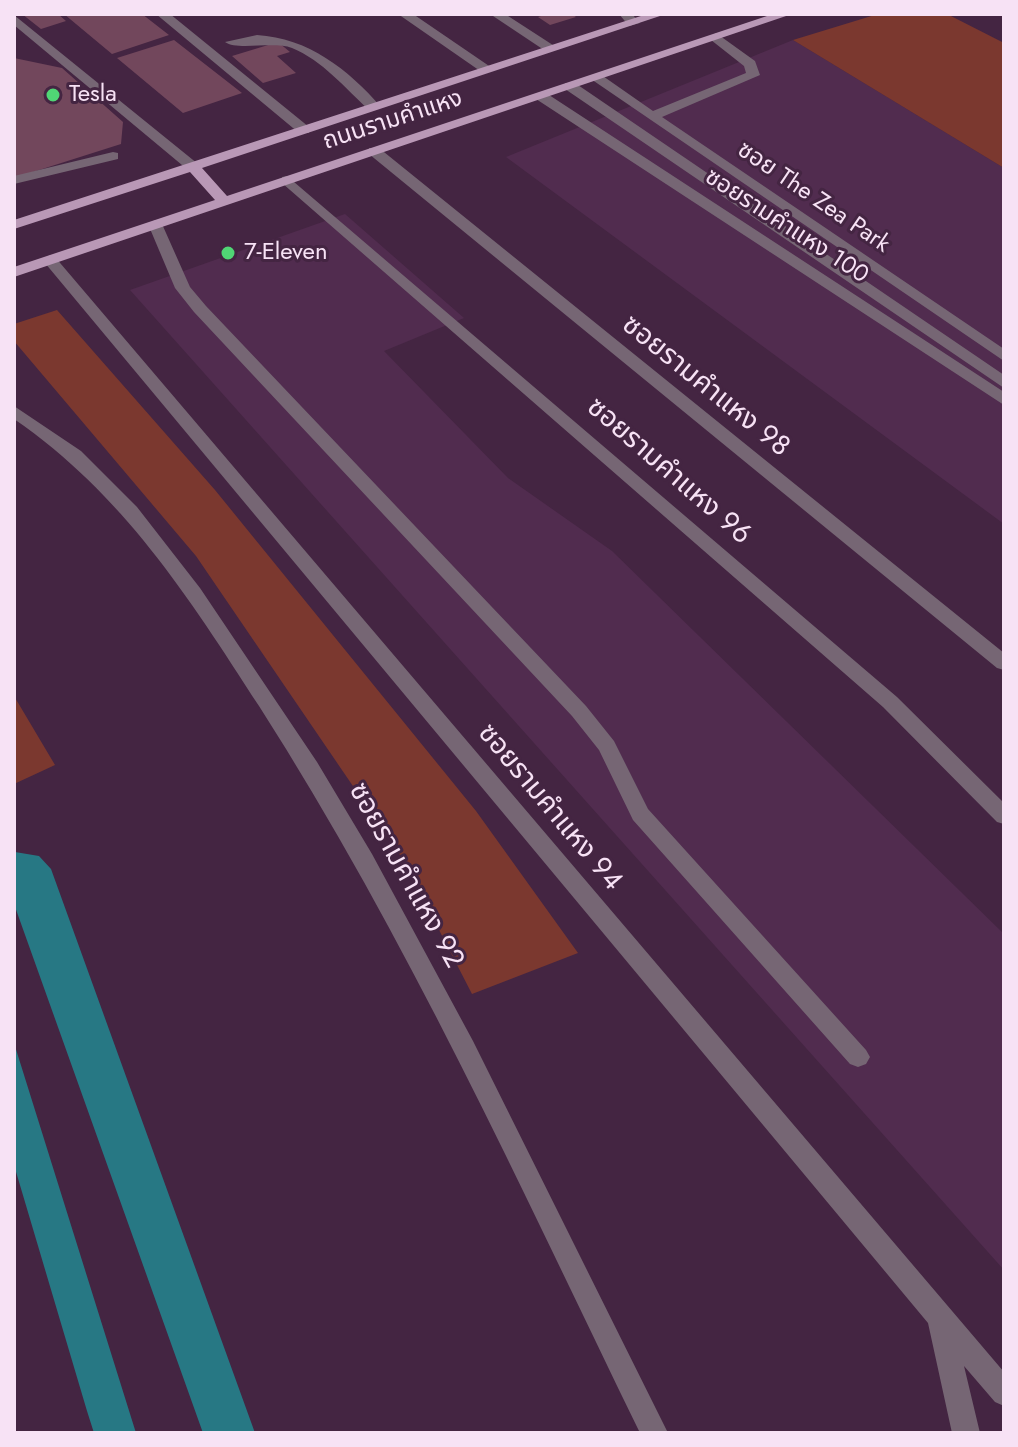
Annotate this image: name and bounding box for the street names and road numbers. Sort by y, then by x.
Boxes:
street label: ถนนรามคำแหง [320,85,466,157]
street label: ซอย The Zea Park [731,136,895,260]
street label: ซอยรามคำแหง 100 [699,163,873,291]
street label: ซอยรามคําแหง 98 [614,309,796,465]
street label: ซอยรามคําแหง 96 [579,391,757,553]
street label: ซอยรามคําแหง 94 [470,718,628,898]
street label: ซอยรามคําแหง 92 [340,777,470,975]

